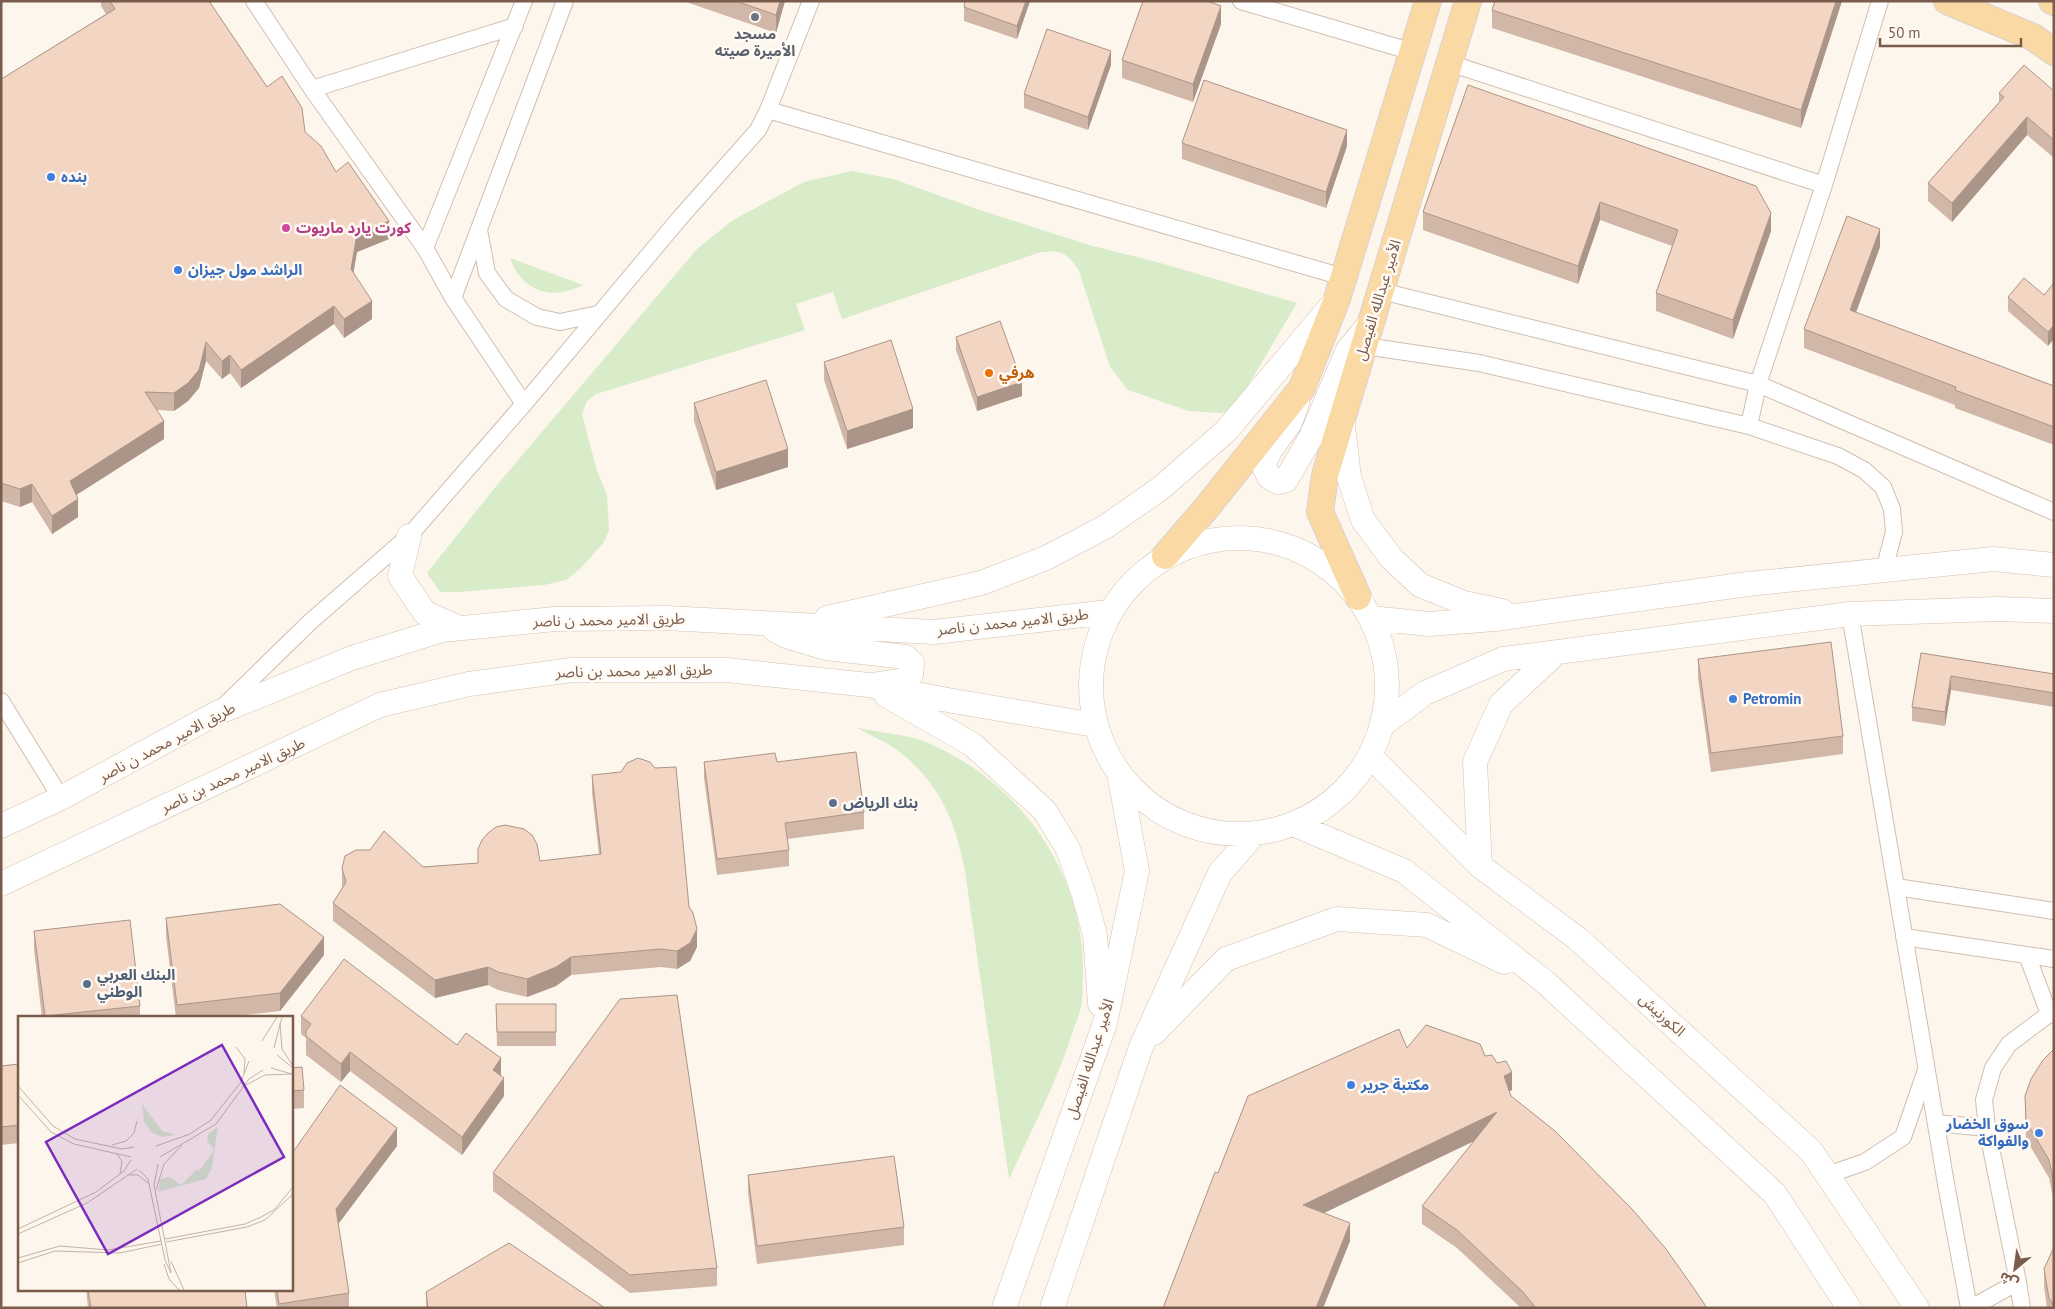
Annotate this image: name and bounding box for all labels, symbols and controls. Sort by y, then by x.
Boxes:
marker: مسجد الأميرة صيته [749,11,761,23]
scale bar [1880,15,2021,47]
text: 50 m [1888,23,1921,42]
place label: مسجد الأميرة صيته [715,24,795,60]
place label: بنده [61,167,87,186]
marker: بنده [45,171,57,183]
place label: كورت يارد ماريوت [296,218,411,237]
marker: كورت يارد ماريوت [280,222,292,234]
street label: الأمير عبدالله الفيصل [1350,237,1405,363]
place label: الراشد مول جيزان [188,260,302,279]
marker: الراشد مول جيزان [172,264,184,276]
place label: هرفي [999,363,1035,384]
marker: هرفي [983,367,995,379]
street label: طريق الامير محمد ن ناصر [935,604,1090,640]
street label: طريق الامير محمد ن ناصر [532,609,685,631]
street label: طريق الامير محمد بن ناصر [554,660,713,682]
place label: Petromin [1743,689,1802,708]
marker: Petromin [1727,693,1739,705]
street label: طريق الامير محمد ن ناصر [94,697,239,787]
street label: طريق الامير محمد بن ناصر [157,733,308,818]
place label: بنك الرياض [843,793,918,812]
marker: بنك الرياض [827,797,839,809]
place label: البنك العربي الوطني [97,965,175,1003]
marker: البنك العربي الوطني [81,978,93,990]
street label: الكورنيش [1635,989,1689,1040]
street label: الأمير عبدالله الفيصل [1061,996,1118,1121]
inset map [18,1016,292,1292]
place label: مكتبة جرير [1360,1075,1429,1094]
marker: مكتبة جرير [1345,1079,1357,1091]
place label: سوق الخضار والفواكة [1945,1114,2029,1150]
marker: سوق الخضار والفواكة [2033,1127,2045,1139]
north arrow [1990,1244,2040,1294]
text: ش [1996,1268,2021,1293]

